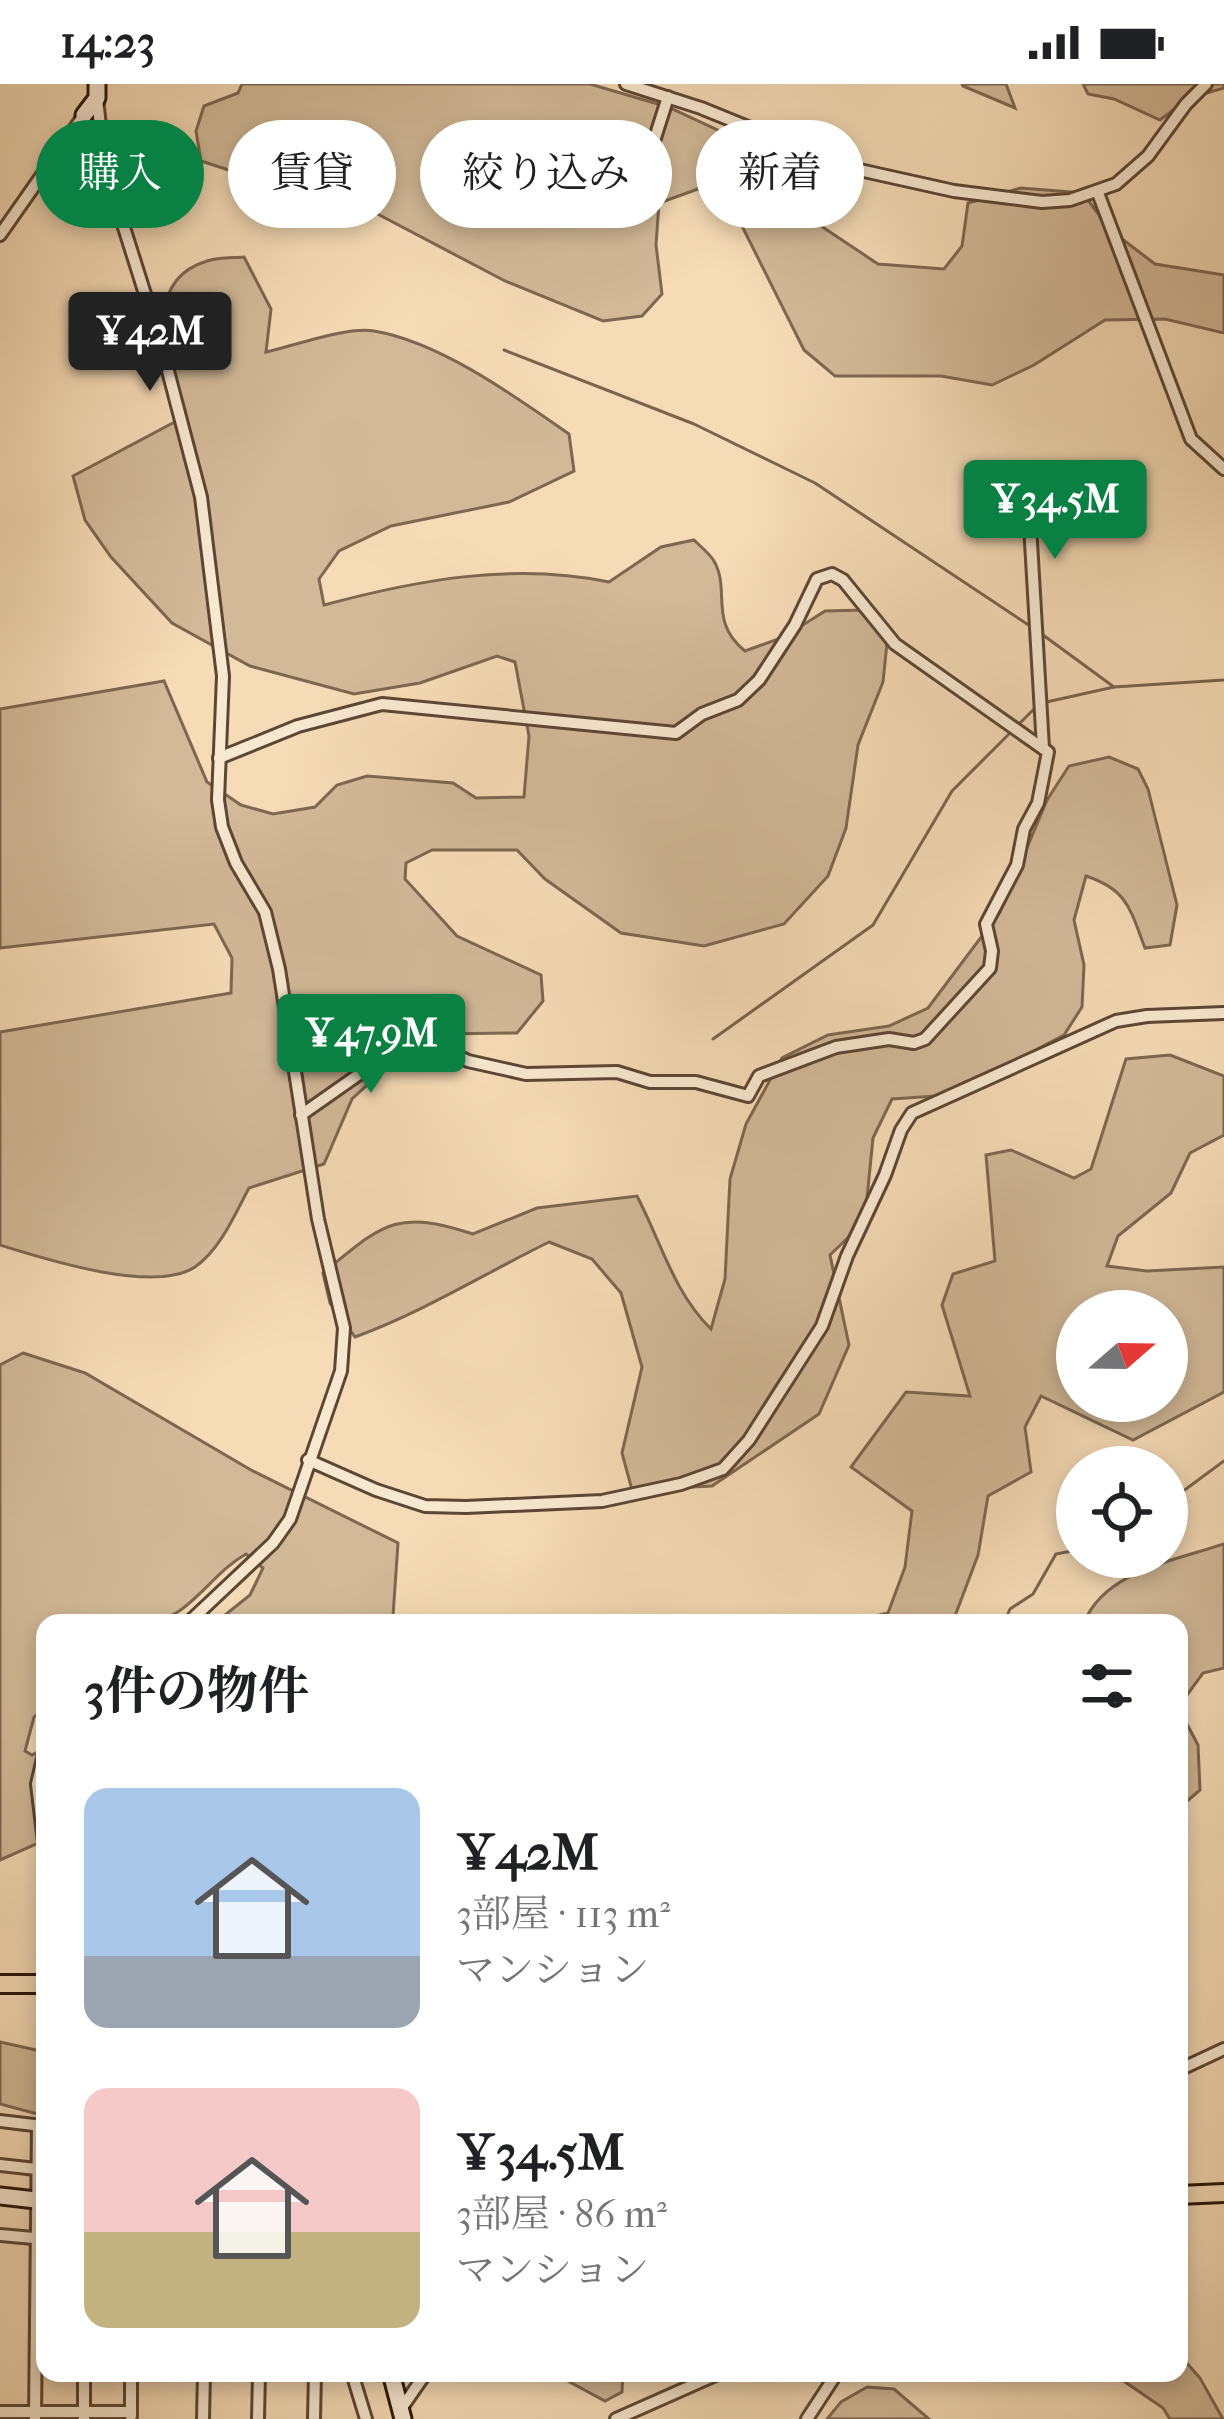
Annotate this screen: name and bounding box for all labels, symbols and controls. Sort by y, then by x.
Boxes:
text: 14:23 [60,16,155,69]
chip: 購入 [36,120,204,228]
chip: 賃貸 [228,120,396,228]
chip: 絞り込み [420,120,672,228]
chip: 新着 [696,120,864,228]
pin: ¥42M [79,292,221,394]
text: ¥42M [95,308,205,354]
pin: ¥34.5M [957,460,1153,562]
text: ¥34.5M [991,476,1119,522]
pin: ¥47.9M [273,994,469,1096]
text: ¥47.9M [304,1010,438,1056]
north arrow [1056,1290,1188,1422]
map controls [1056,1290,1188,1578]
button: locate [1056,1446,1188,1578]
icon: filters [1074,1653,1140,1719]
text: 3件の物件 [84,1661,309,1721]
text: ¥42M [456,1822,599,1882]
icon: home [180,1836,324,1980]
text: 3部屋 · 113 m² [456,1891,670,1937]
text: マンション [456,1947,649,1993]
text: ¥34.5M [456,2122,625,2182]
icon: home [180,2136,324,2280]
text: 3部屋 · 86 m² [456,2191,667,2237]
text: マンション [456,2247,649,2293]

